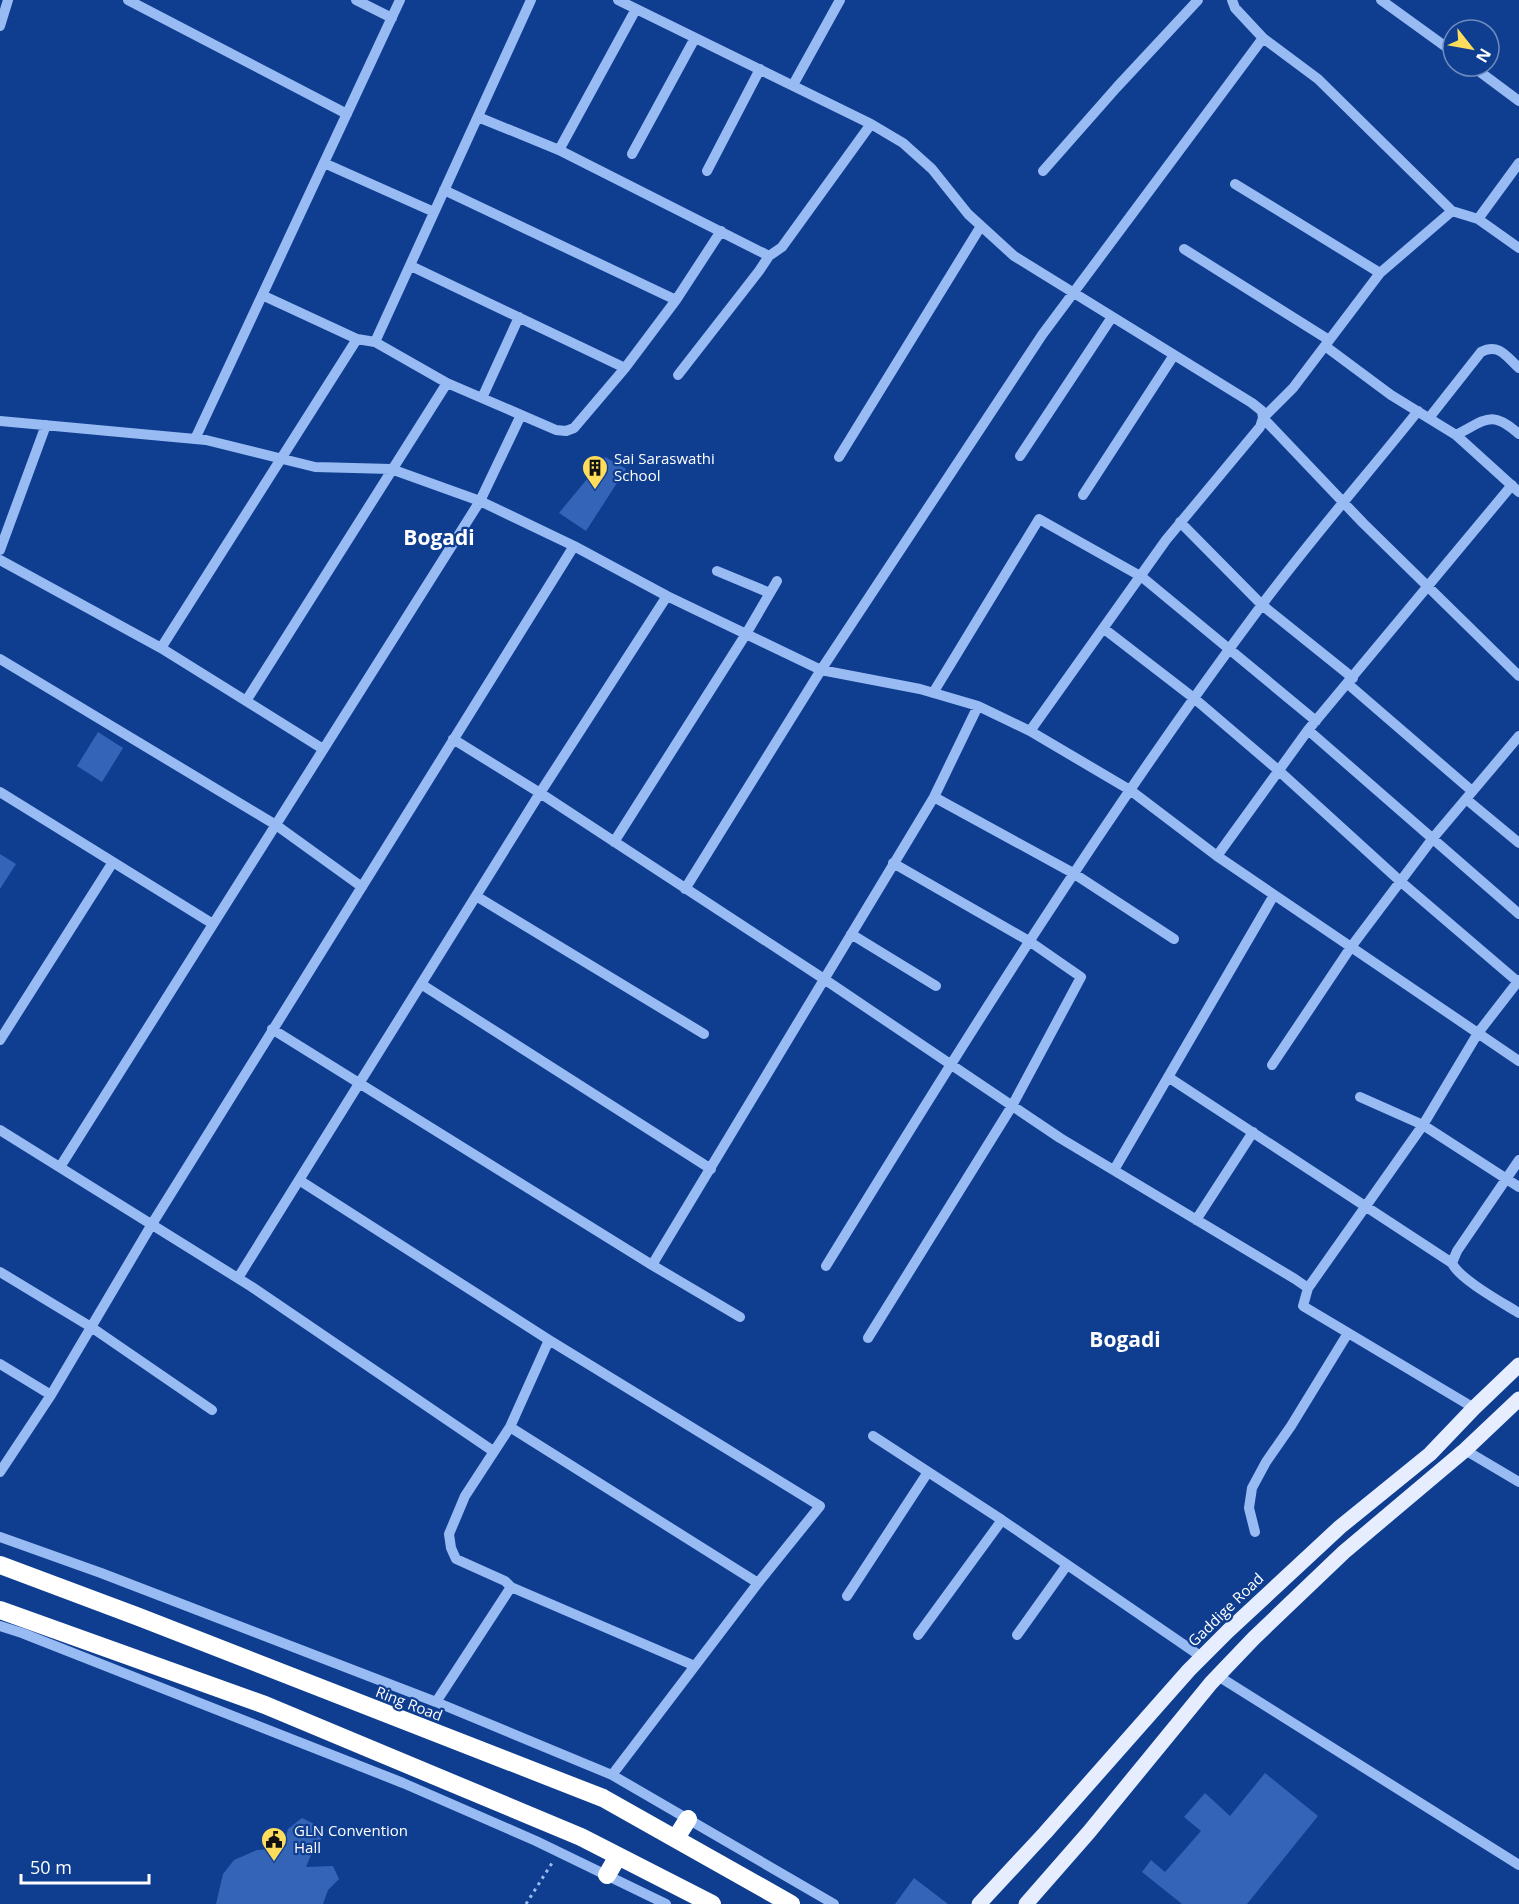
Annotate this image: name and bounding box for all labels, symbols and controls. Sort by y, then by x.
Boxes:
north arrow [1441,18,1501,78]
text: N [1471,44,1497,67]
place label: Sai Saraswathi School [614,448,715,485]
building icon: Sai Saraswathi School [580,453,610,491]
district label: Bogadi [403,523,475,551]
district label: Bogadi [1089,1325,1161,1353]
street label: Gaddige Road [1183,1568,1267,1650]
street label: Ring Road [373,1681,446,1725]
place label: GLN Convention Hall [294,1820,408,1857]
public building icon: GLN Convention Hall [259,1825,289,1863]
scale bar [21,1847,148,1885]
text: 50 m [30,1855,72,1879]

